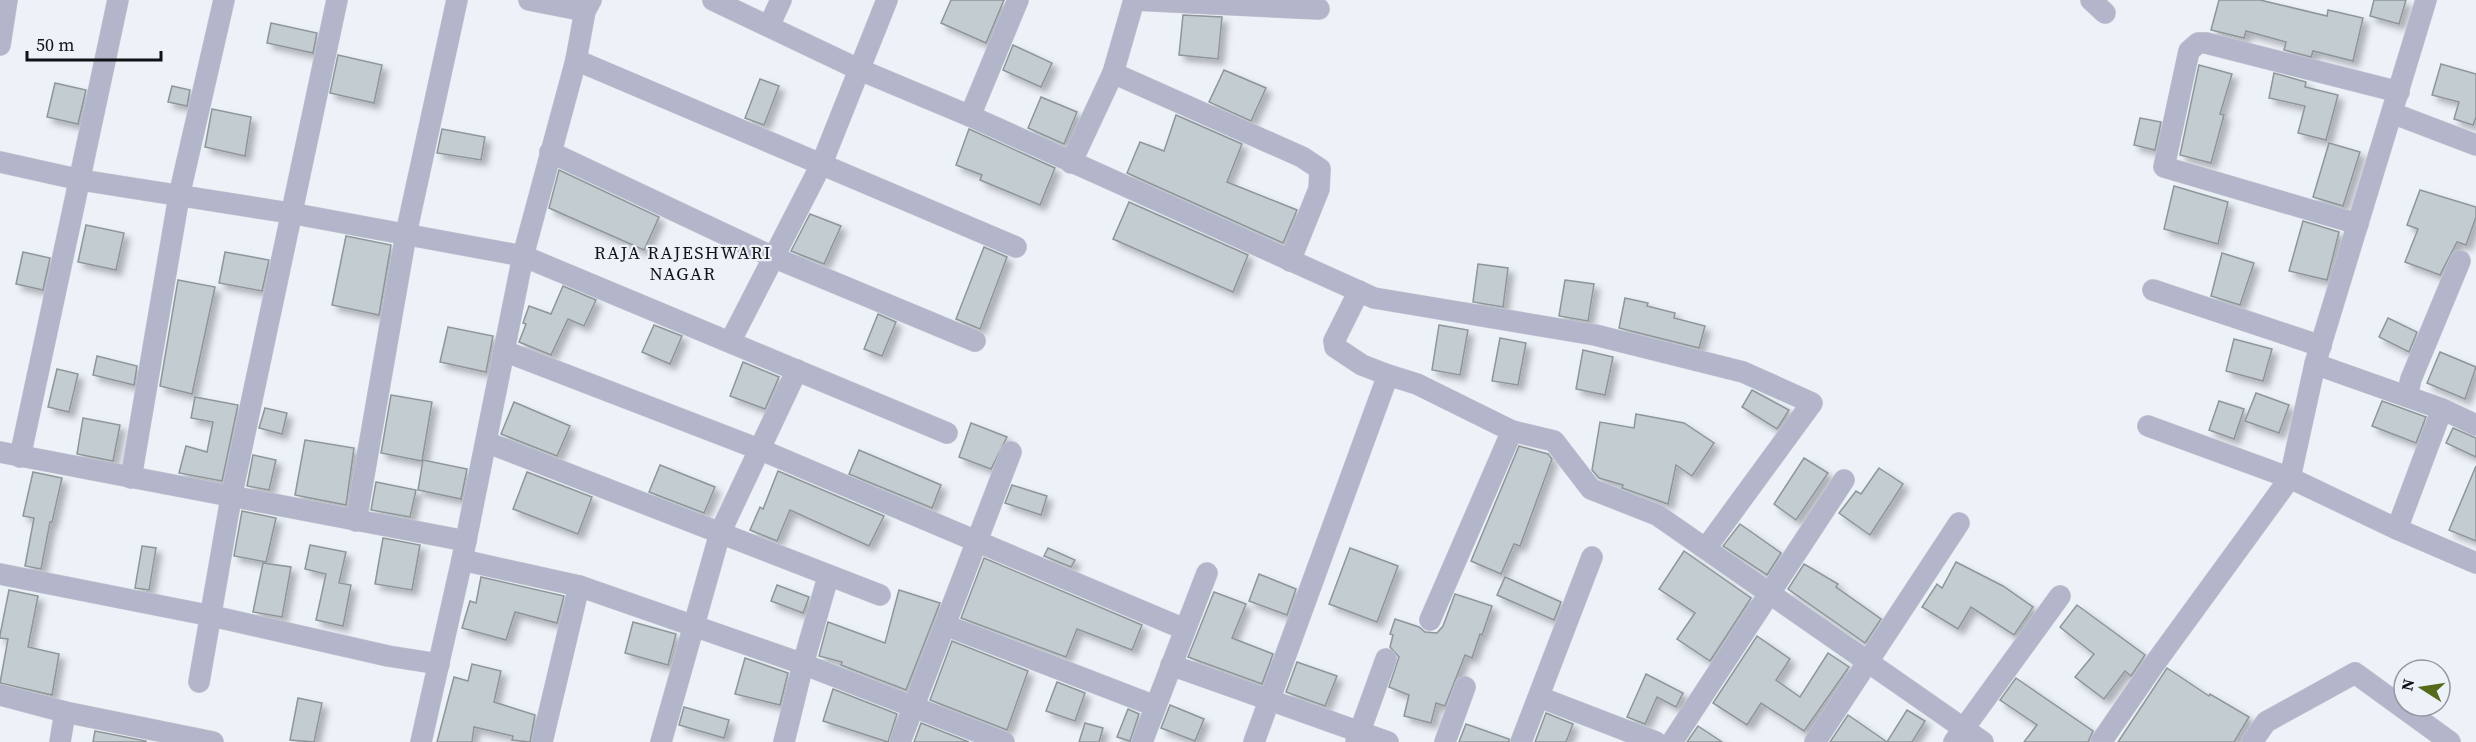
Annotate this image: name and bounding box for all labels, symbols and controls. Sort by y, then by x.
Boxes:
scale bar [27,24,160,62]
text: 50 m [36,32,74,57]
district label: RAJA RAJESHWARI NAGAR [594,240,772,286]
north arrow [2392,658,2452,718]
text: N [2395,677,2419,693]

